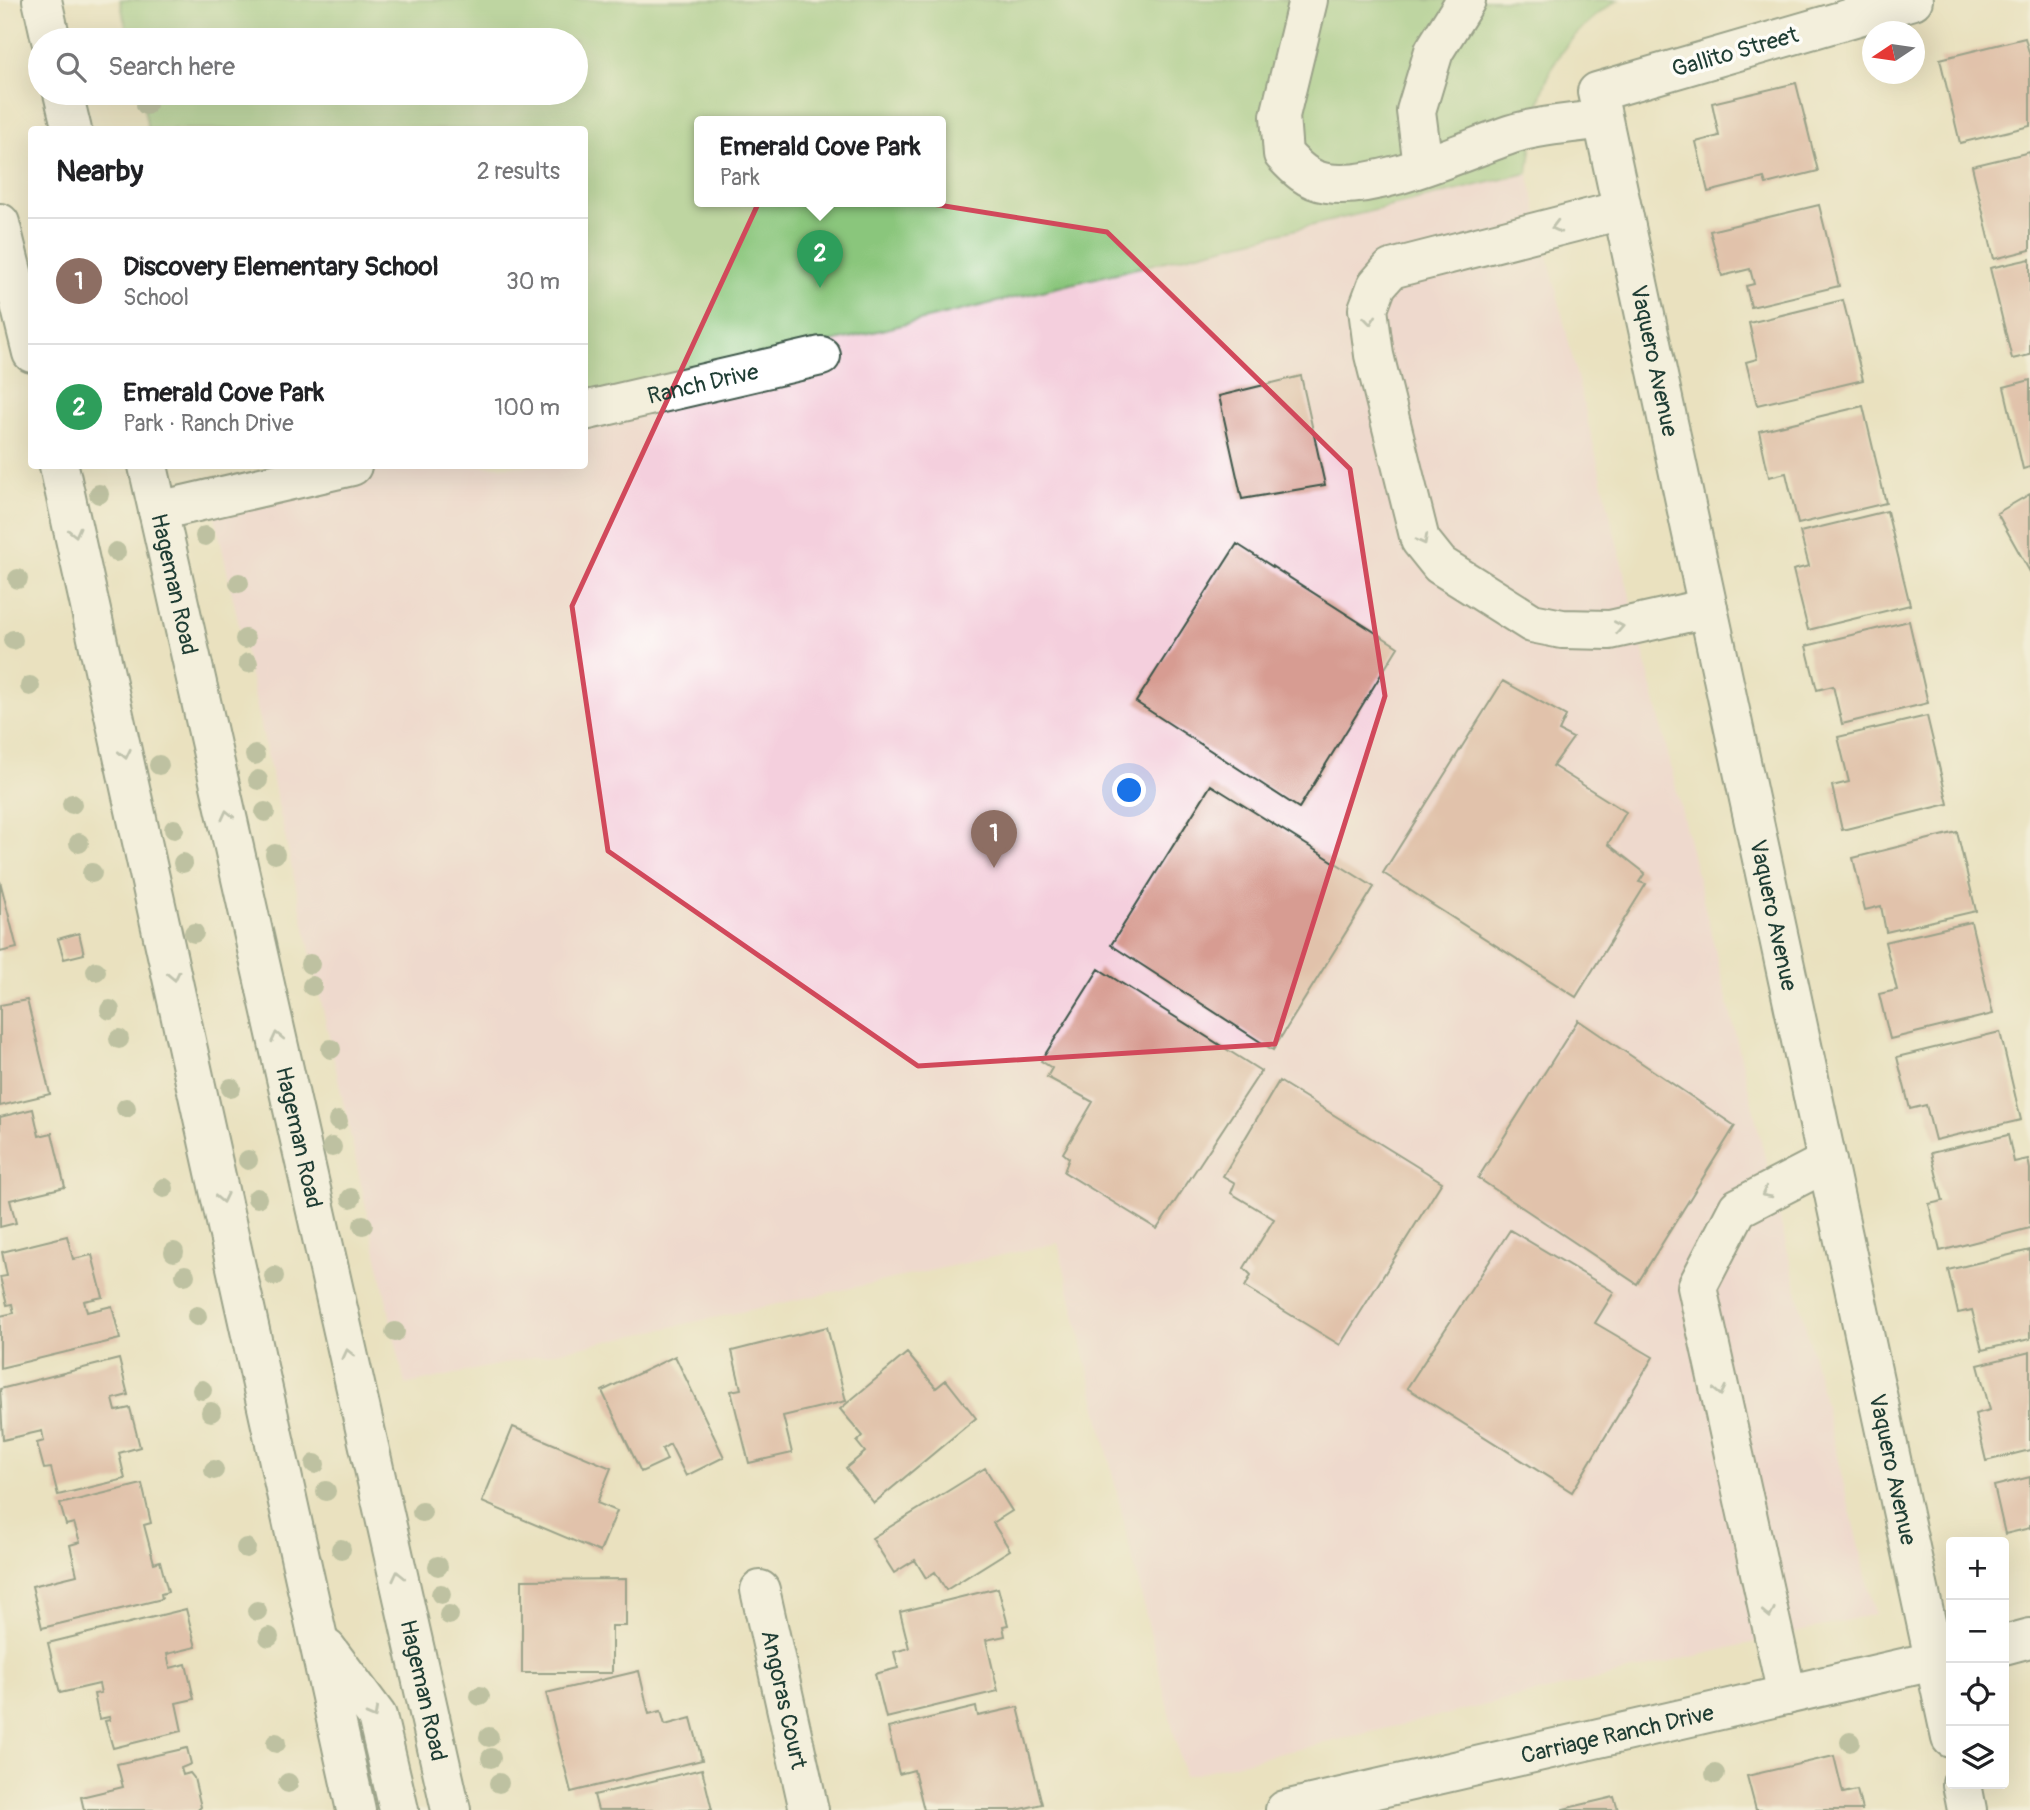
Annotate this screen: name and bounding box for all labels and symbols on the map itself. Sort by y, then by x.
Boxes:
street label: Gallito Street [1669,20,1802,84]
north arrow [1862,21,1925,84]
one-way arrow [1550,219,1562,233]
pin: 2 [797,230,843,288]
street label: Vaquero Avenue [1624,282,1685,440]
one-way arrow [1362,315,1377,326]
street label: Ranch Drive [645,356,762,410]
street label: Hageman Road [145,511,205,658]
one-way arrow [67,526,81,538]
one-way arrow [1414,533,1428,546]
one-way arrow [1613,621,1625,636]
one-way arrow [116,748,131,760]
your location [1112,773,1146,807]
one-way arrow [220,809,235,821]
pin: 1 [971,810,1017,868]
street label: Vaquero Avenue [1744,837,1805,994]
one-way arrow [165,970,180,982]
one-way arrow [270,1031,285,1043]
street label: Hageman Road [269,1064,329,1211]
one-way arrow [1761,1185,1773,1199]
one-way arrow [214,1192,229,1204]
one-way arrow [342,1348,357,1360]
one-way arrow [1712,1385,1726,1397]
street label: Vaquero Avenue [1863,1391,1924,1548]
one-way arrow [392,1570,407,1582]
one-way arrow [1761,1607,1775,1619]
street label: Hageman Road [394,1617,454,1764]
street label: Angoras Court [755,1627,814,1772]
street label: Carriage Ranch Drive [1518,1697,1717,1770]
one-way arrow [365,1706,378,1719]

